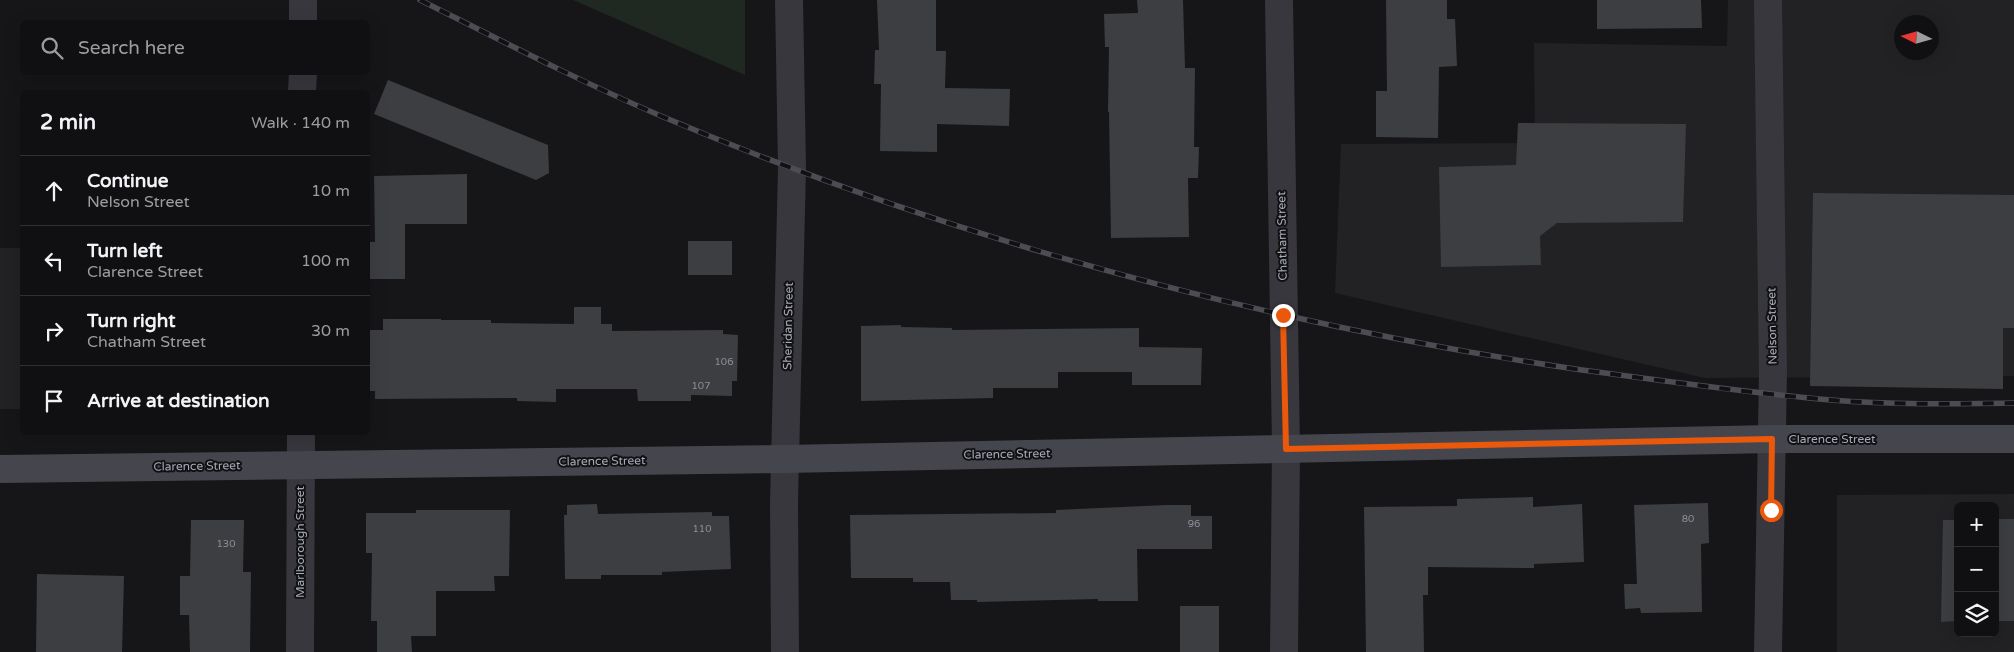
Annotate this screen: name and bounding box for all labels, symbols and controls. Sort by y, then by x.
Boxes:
north arrow [1894,15,1939,60]
search box [20,20,370,75]
icon: search [38,34,66,62]
text: Search here [78,37,185,59]
text: 2 min [40,110,96,135]
text: Walk · 140 m [251,113,350,133]
text: Continue [87,170,169,192]
icon: ahead [40,177,68,205]
text: 10 m [311,181,350,201]
street label: Chatham Street [1274,191,1290,281]
text: Nelson Street [87,192,190,212]
text: Turn left [87,240,163,262]
icon: left [40,247,68,275]
text: 100 m [301,251,350,271]
text: Clarence Street [87,262,203,282]
street label: Sheridan Street [780,281,796,370]
street label: Nelson Street [1764,287,1780,365]
route end [1272,304,1295,327]
text: Turn right [87,310,175,332]
icon: right [40,317,68,345]
text: 30 m [311,321,350,341]
text: Chatham Street [87,332,206,352]
house number: 106 [715,356,733,368]
house number: 107 [692,380,710,392]
icon: arrive [40,387,68,415]
text: Arrive at destination [87,390,270,412]
street label: Clarence Street [1788,432,1876,446]
street label: Clarence Street [963,446,1051,462]
street label: Clarence Street [558,453,646,469]
street label: Clarence Street [153,458,241,474]
street label: Marlborough Street [293,486,307,598]
route start [1760,499,1783,522]
map controls [1954,502,1999,637]
button: + [1954,502,1999,547]
house number: 80 [1682,513,1694,525]
house number: 96 [1188,518,1200,530]
house number: 110 [693,523,711,535]
house number: 130 [217,538,235,550]
button: − [1954,547,1999,592]
button: layers [1954,592,1999,637]

